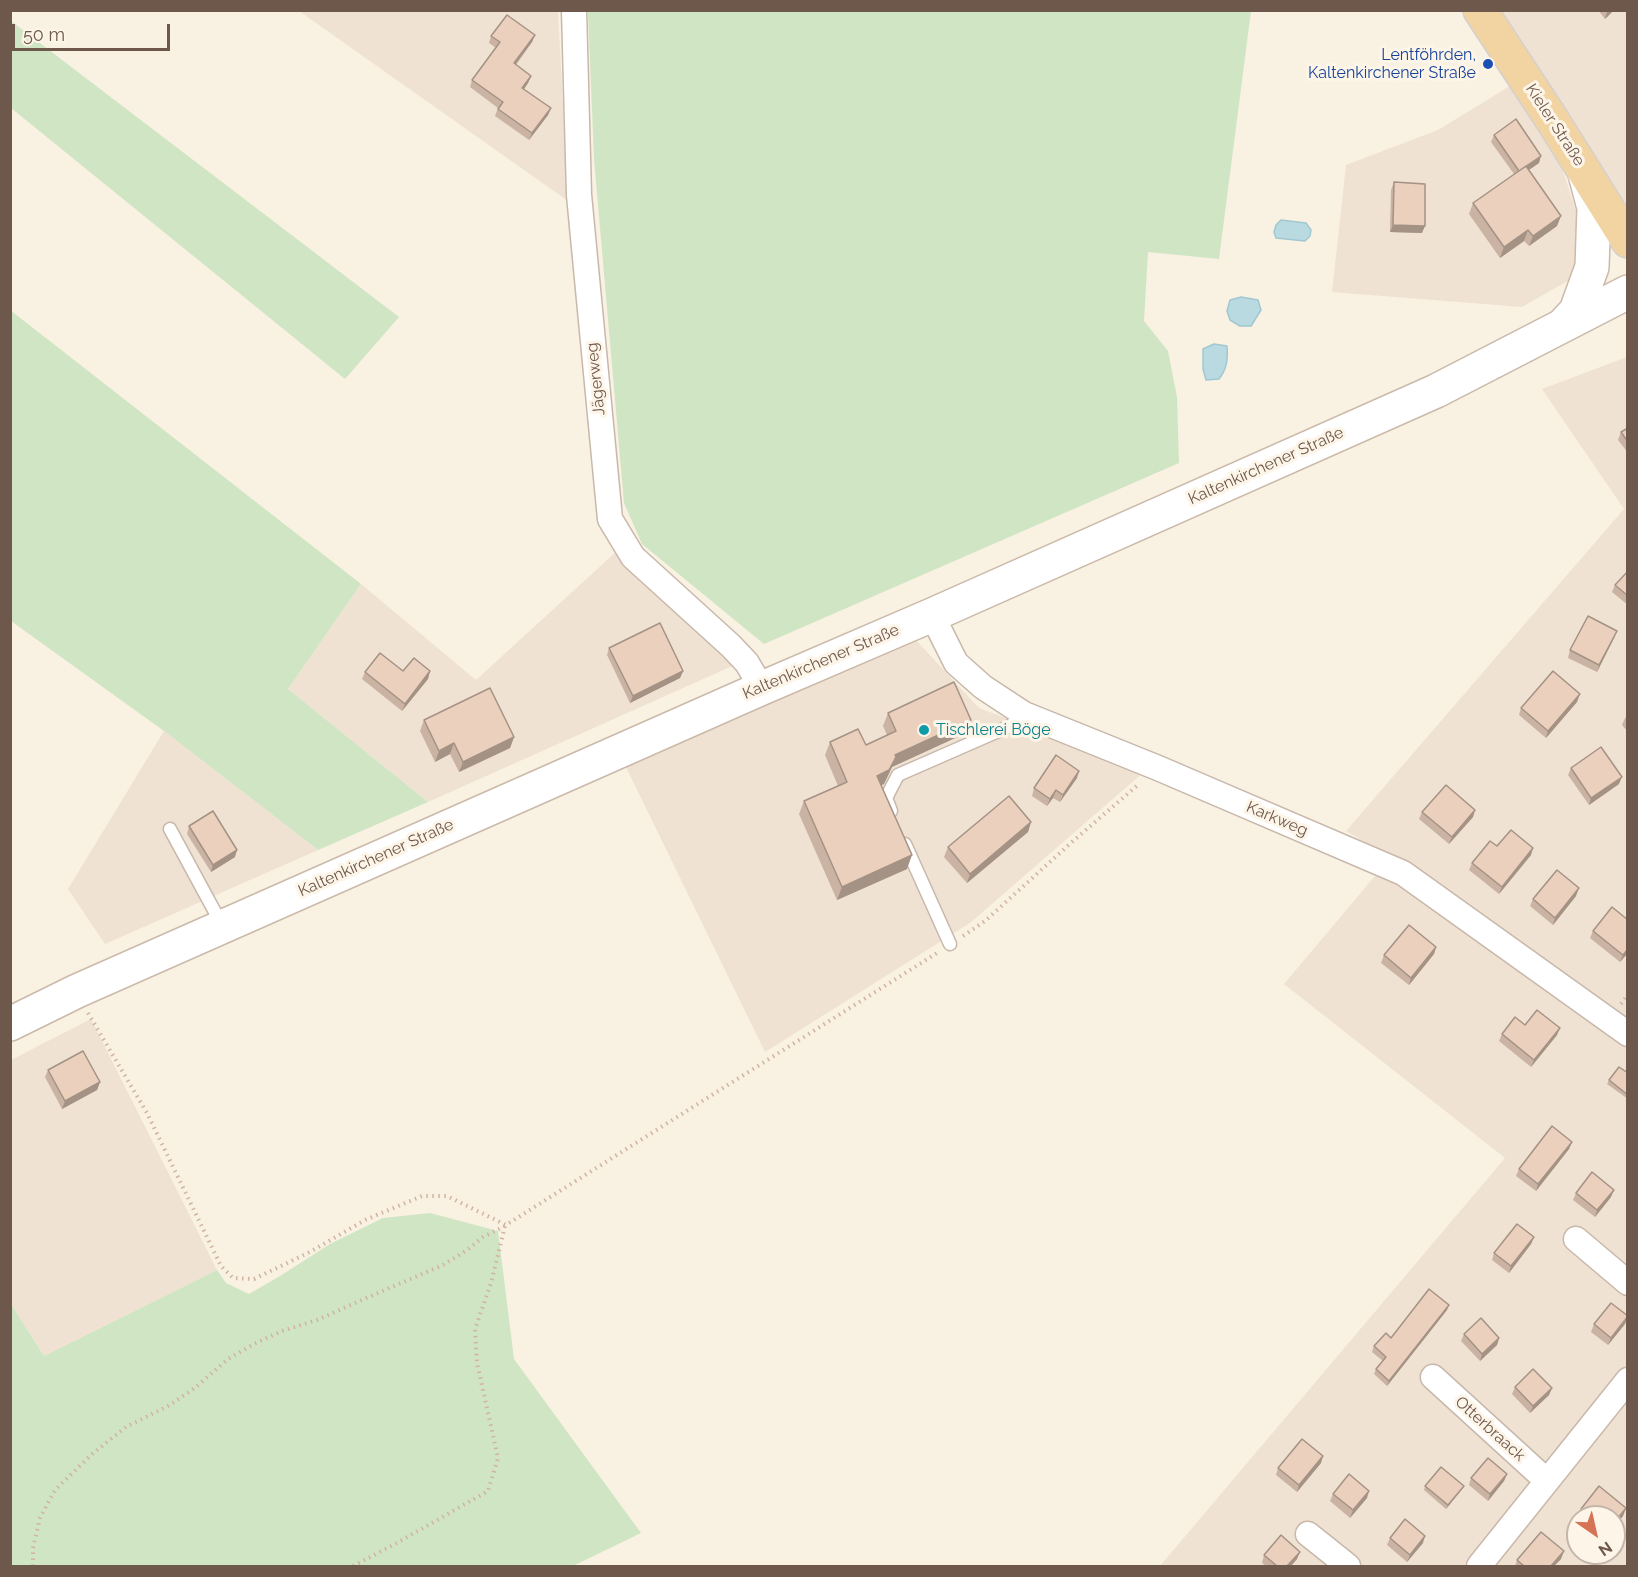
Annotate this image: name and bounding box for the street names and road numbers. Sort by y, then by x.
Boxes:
street label: Kieler Straße [1521,80,1589,170]
street label: Jägerweg [583,342,609,416]
street label: Kaltenkirchener Straße [1185,423,1347,509]
street label: Kaltenkirchener Straße [740,620,902,704]
street label: Karkweg [1243,797,1311,841]
street label: Kaltenkirchener Straße [295,815,457,901]
street label: Otterbraack [1451,1393,1529,1465]

